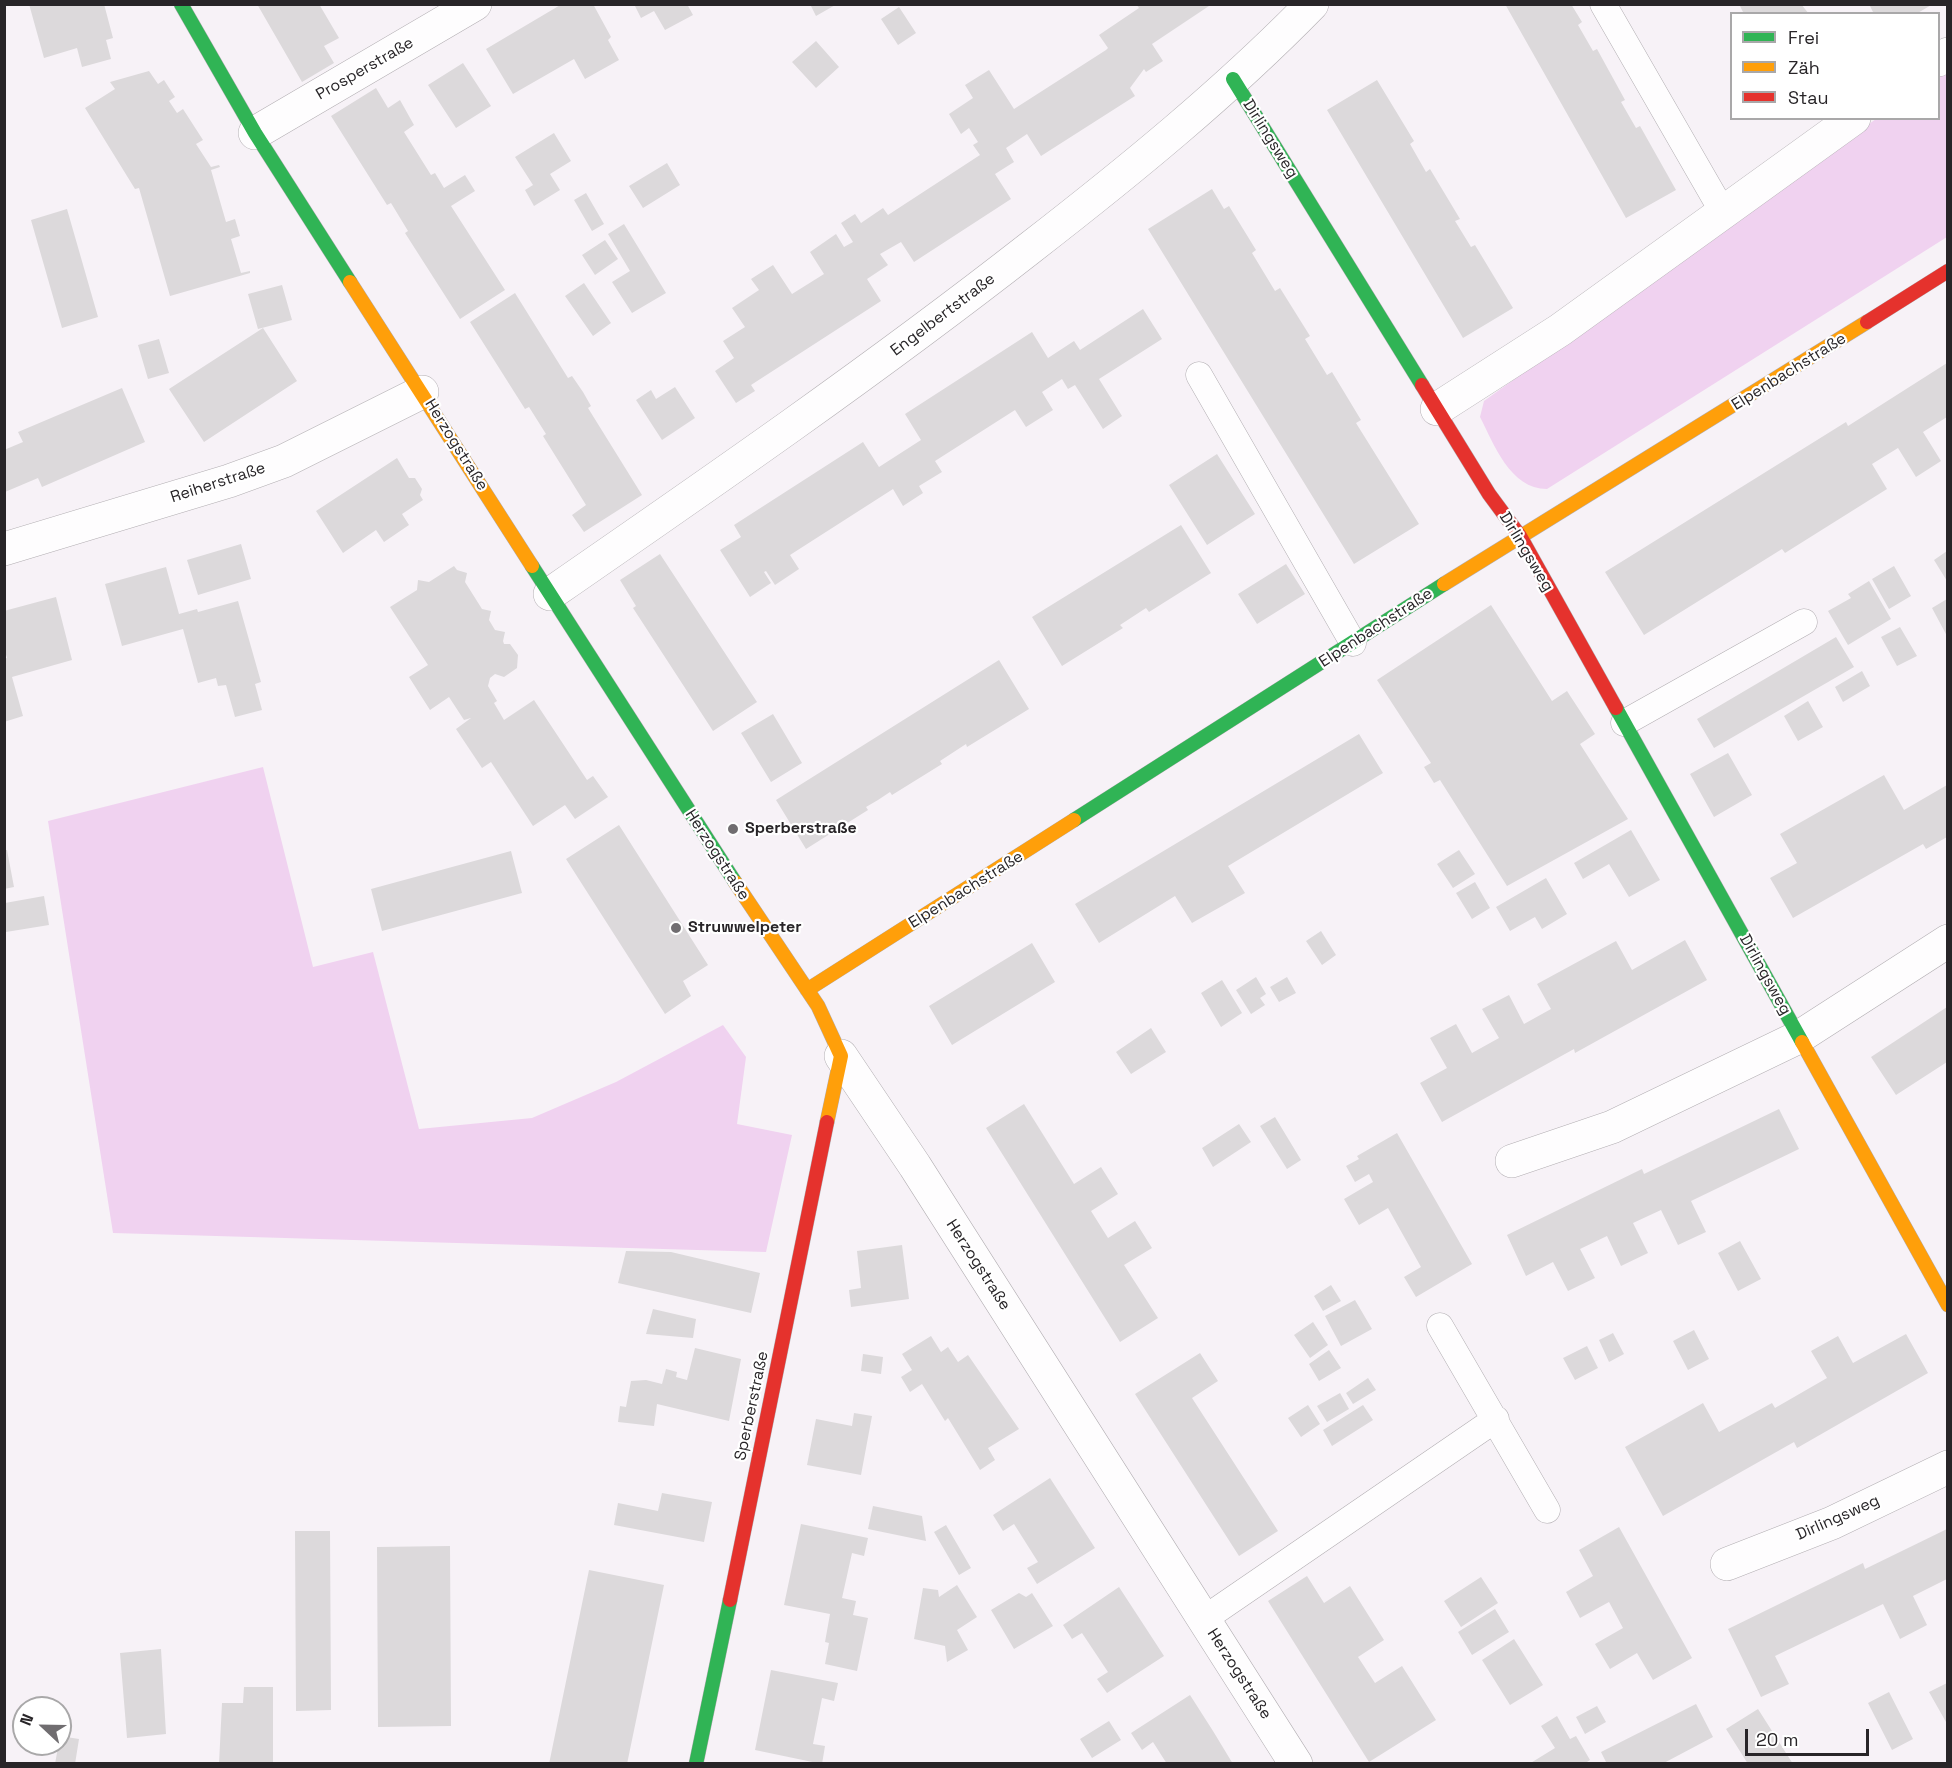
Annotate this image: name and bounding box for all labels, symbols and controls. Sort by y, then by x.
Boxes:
legend [1730,12,1940,120]
text: Frei [1788,26,1819,49]
street label: Prosperstraße [313,33,417,105]
text: Zäh [1788,56,1820,79]
text: Stau [1788,86,1828,109]
street label: Dirlingsweg [1238,96,1302,182]
street label: Engelbertstraße [887,269,999,361]
street label: Elpenbachstraße [1728,329,1850,415]
street label: Herzogstraße [420,396,492,494]
street label: Reiherstraße [168,459,268,507]
street label: Dirlingsweg [1495,509,1557,595]
street label: Elpenbachstraße [1316,584,1436,672]
street label: Herzogstraße [681,806,753,904]
place label: Sperberstraße [745,819,857,839]
marker: Sperberstraße [726,822,740,836]
street label: Elpenbachstraße [905,847,1027,933]
place label: Struwwelpeter [688,918,801,938]
marker: Struwwelpeter [669,921,683,935]
street label: Dirlingsweg [1735,931,1795,1019]
street label: Herzogstraße [942,1216,1014,1314]
street label: Sperberstraße [731,1350,773,1462]
street label: Dirlingsweg [1793,1491,1883,1545]
street label: Herzogstraße [1203,1625,1275,1723]
north arrow [12,1696,72,1756]
text: N [15,1711,38,1729]
scale bar [1748,1717,1872,1755]
text: 20 m [1756,1728,1799,1751]

